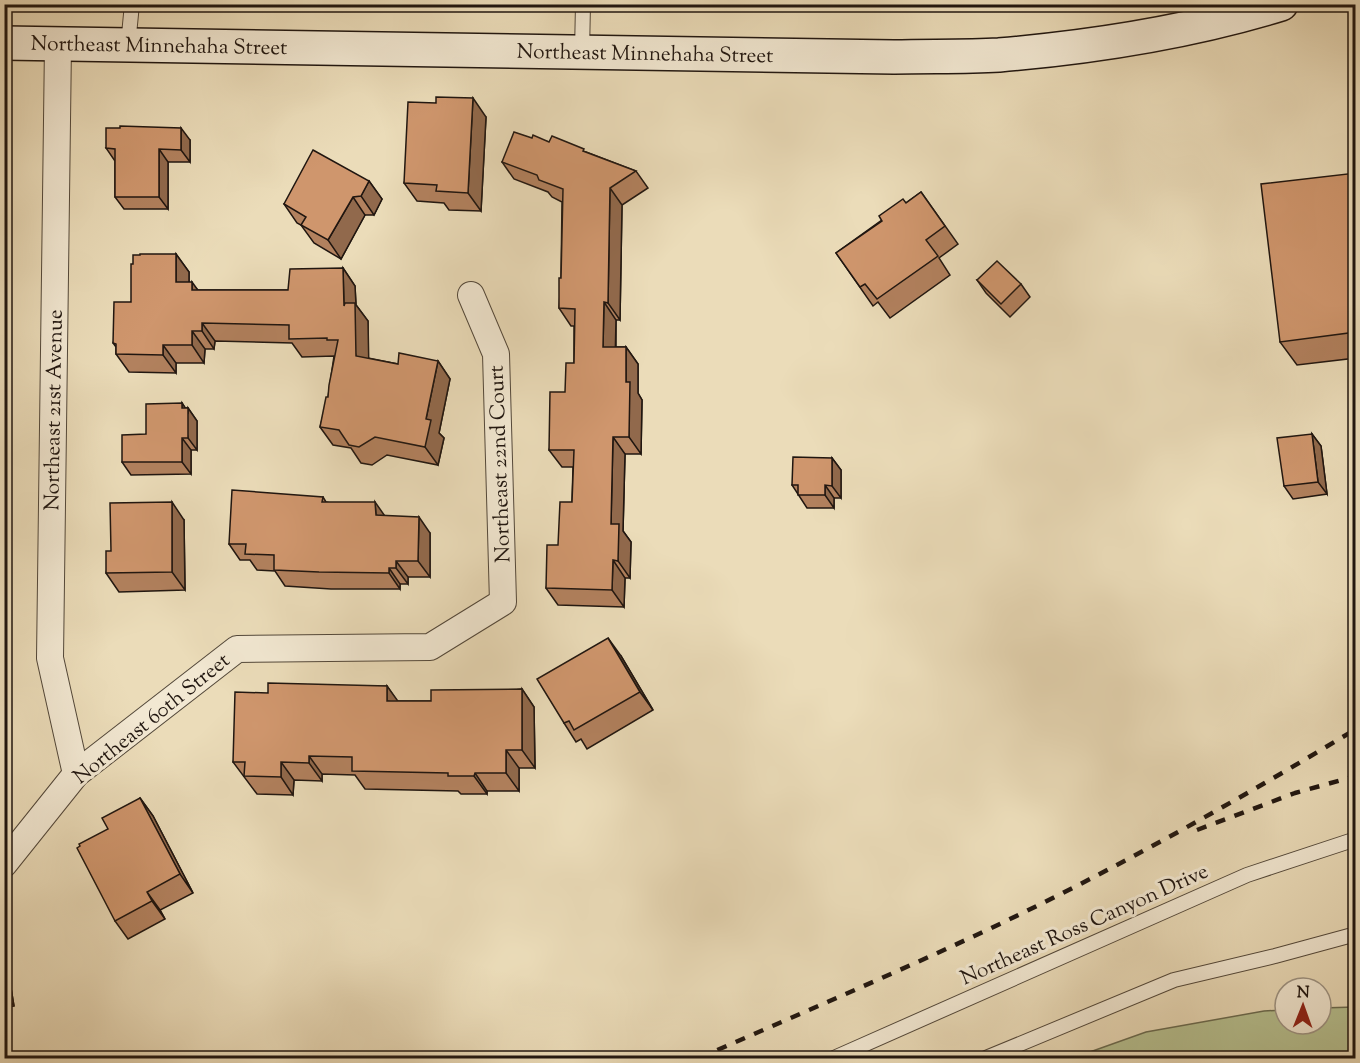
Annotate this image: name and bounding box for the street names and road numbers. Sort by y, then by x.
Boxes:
street label: Northeast Minnehaha Street [30,30,288,64]
street label: Northeast Minnehaha Street [516,38,774,72]
street label: Northeast 21st Avenue [38,309,72,511]
street label: Northeast 22nd Court [483,365,519,563]
street label: Northeast 60th Street [67,647,237,792]
street label: Northeast Ross Canyon Drive [956,858,1214,994]

